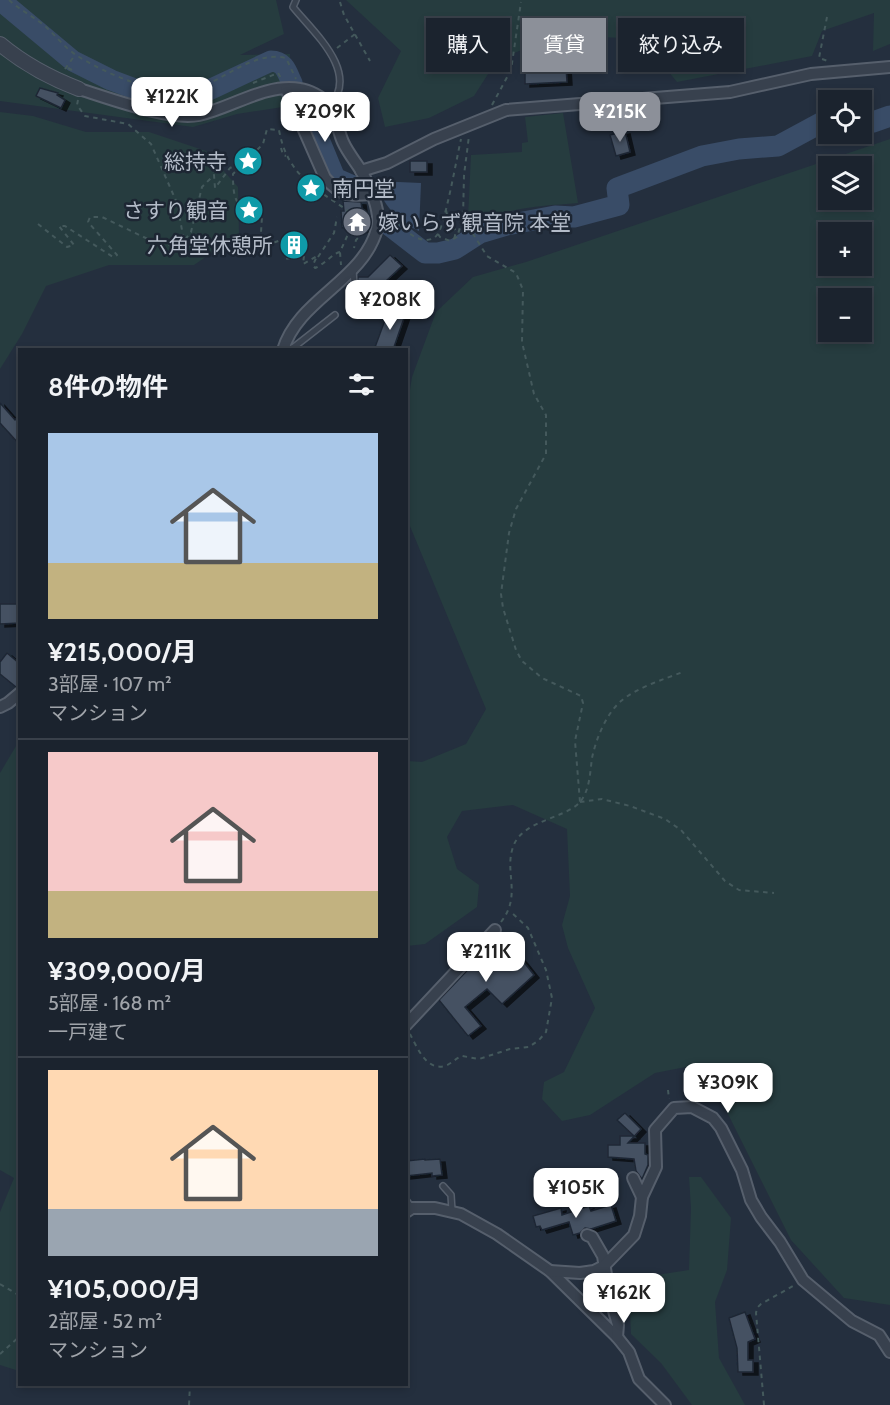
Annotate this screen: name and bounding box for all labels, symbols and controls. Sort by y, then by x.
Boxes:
chip: 購入 [426,18,510,72]
chip: 賃貸 [522,18,606,72]
chip: 絞り込み [618,18,744,72]
pin: ¥122K [130,77,214,128]
text: ¥122K [145,84,199,108]
map controls [818,90,872,342]
button: locate [818,90,872,144]
pin: ¥209K [283,92,367,143]
pin: ¥215K [578,92,662,143]
text: ¥209K [295,99,355,123]
text: ¥215K [593,99,647,123]
place icon: 総持寺 [232,145,264,177]
place label: 総持寺 [164,149,227,174]
button: layers [818,156,872,210]
place icon: 南円堂 [295,172,327,204]
place label: 南円堂 [332,176,395,201]
place icon: さすり観音 [233,194,265,226]
place label: さすり観音 [123,198,228,223]
temple icon: 嫁いらず観音院 本堂 [341,206,373,238]
place label: 嫁いらず観音院 本堂 [378,210,571,235]
button: + [818,222,872,276]
building icon: 六角堂休憩所 [278,229,310,261]
place label: 六角堂休憩所 [147,233,273,258]
pin: ¥208K [348,280,432,331]
text: ¥208K [359,287,421,311]
button: − [818,288,872,342]
icon: filters [345,368,378,401]
text: 8件の物件 [48,371,168,403]
icon: home [159,472,267,580]
text: ¥215,000/月 [48,636,197,668]
text: 3部屋 · 107 m² [48,672,172,696]
text: マンション [48,701,148,725]
icon: home [159,791,267,899]
pin: ¥211K [444,932,528,983]
text: ¥211K [461,939,511,963]
text: ¥309,000/月 [48,955,206,987]
text: 5部屋 · 168 m² [48,991,171,1015]
text: 一戸建て [48,1020,128,1044]
pin: ¥309K [686,1063,770,1114]
text: ¥309K [698,1070,758,1094]
icon: home [159,1109,267,1217]
pin: ¥105K [534,1168,618,1219]
text: ¥105K [548,1175,604,1199]
text: ¥105,000/月 [48,1273,201,1305]
pin: ¥162K [582,1273,666,1324]
text: ¥162K [597,1280,651,1304]
text: 2部屋 · 52 m² [48,1309,162,1333]
text: マンション [48,1338,148,1362]

